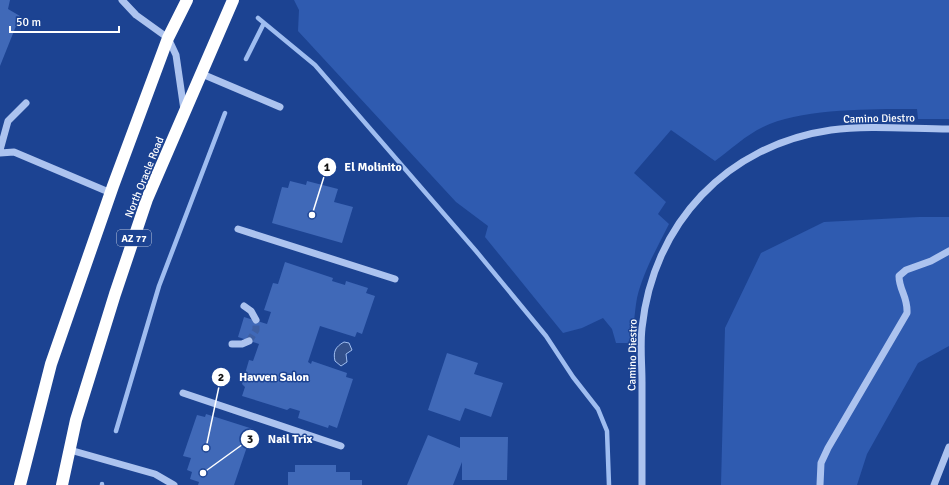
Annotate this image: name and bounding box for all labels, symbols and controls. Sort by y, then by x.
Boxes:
scale bar [10,8,119,34]
text: 50 m [16,15,41,30]
street label: Camino Diestro [843,111,915,126]
street label: North Oracle Road [122,135,167,220]
callout: El Molinito [317,155,410,179]
text: 1 [324,160,331,175]
text: El Molinito [344,160,402,175]
road number: AZ 77 [117,230,151,246]
street label: Camino Diestro [625,319,640,391]
callout: Havven Salon [211,365,317,389]
text: 2 [218,370,224,385]
text: Havven Salon [239,370,309,385]
callout: Nail Trix [240,427,320,451]
text: 3 [247,432,253,447]
text: Nail Trix [268,432,312,447]

